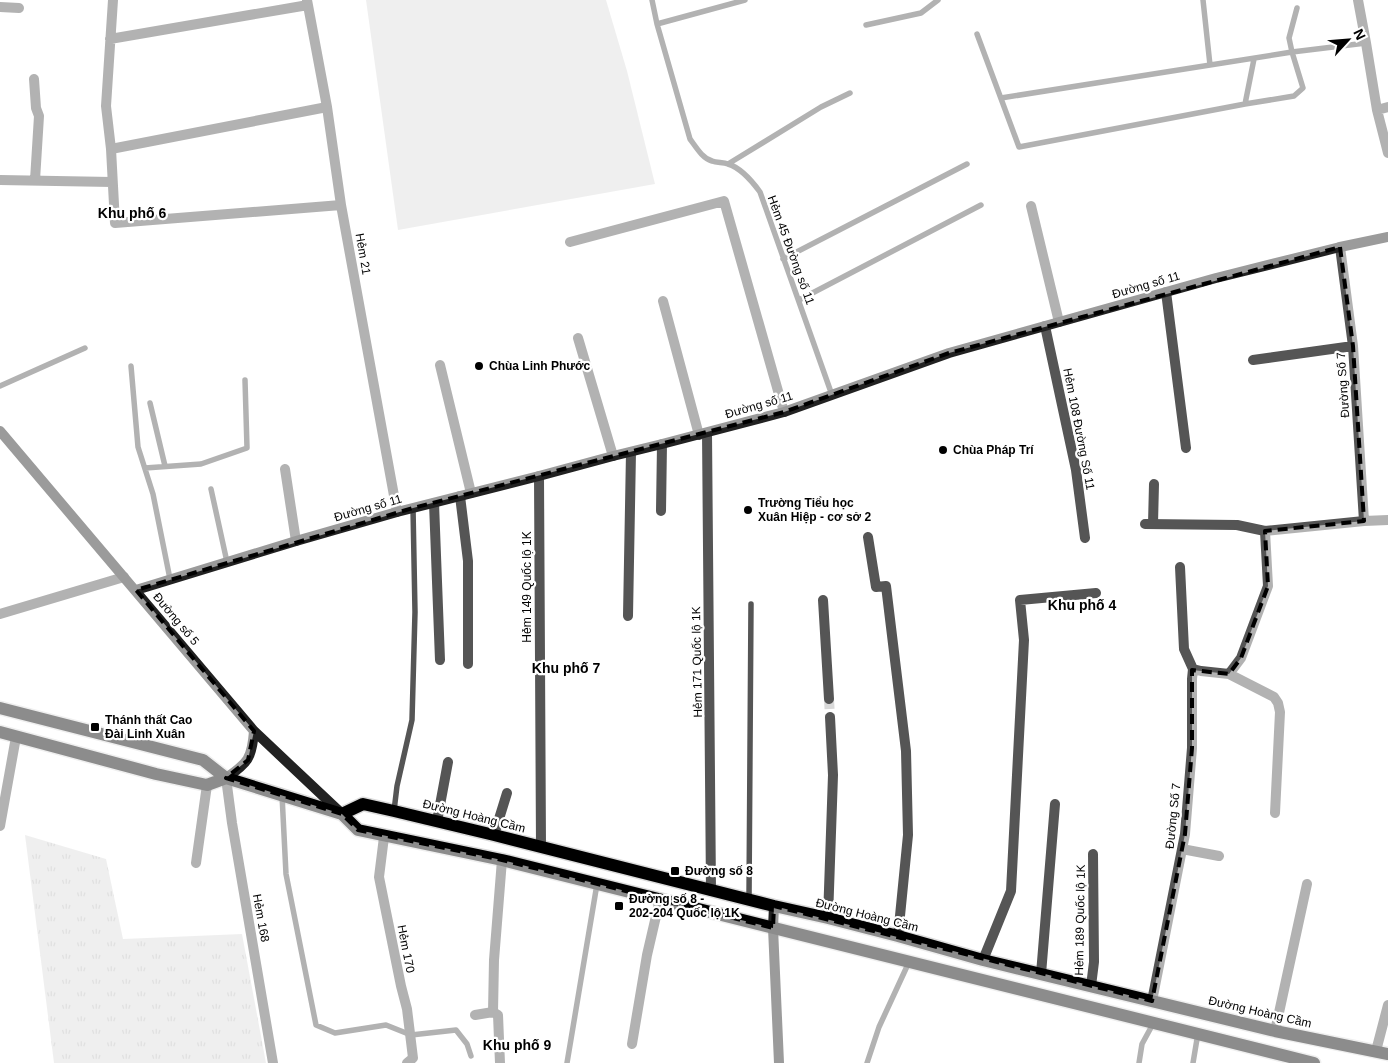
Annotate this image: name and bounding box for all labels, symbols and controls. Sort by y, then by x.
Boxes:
north arrow [1323,15,1373,65]
text: N [1350,26,1369,42]
street label: Hẻm 45 Đường số 11 [765,194,817,307]
district label: Khu phố 6 [98,205,166,221]
street label: Hẻm 21 [352,232,374,276]
street label: Đường số 11 [1111,269,1182,301]
street label: Đường Số 7 [1334,351,1352,418]
place label: Chùa Linh Phước [489,359,591,373]
marker: Chùa Linh Phước [473,360,485,372]
street label: Hẻm 108 Đường Số 11 [1060,367,1098,491]
street label: Đường số 11 [724,389,795,421]
place label: Chùa Pháp Trí [953,443,1034,457]
marker: Chùa Pháp Trí [937,444,949,456]
street label: Đường số 11 [333,492,404,524]
place label: Trường Tiểu học Xuân Hiệp - cơ sở 2 [758,496,871,524]
marker: Trường Tiểu học Xuân Hiệp - cơ sở 2 [742,504,754,516]
street label: Hẻm 149 Quốc lộ 1K [520,531,534,643]
street label: Đường số 5 [150,590,202,648]
district label: Khu phố 4 [1048,597,1116,613]
street label: Hẻm 171 Quốc lộ 1K [689,606,705,718]
district label: Khu phố 7 [532,660,600,676]
place label: Thánh thất Cao Đài Linh Xuân [105,713,192,741]
marker: Thánh thất Cao Đài Linh Xuân [89,721,101,733]
street label: Đường Số 7 [1163,782,1183,850]
street label: Đường Hoàng Cầm [421,796,527,836]
place label: Đường số 8 [685,864,753,878]
street label: Hẻm 189 Quốc lộ 1K [1072,864,1088,976]
marker: Đường số 8 [669,865,681,877]
place label: Đường số 8 - 202-204 Quốc lộ 1K [629,892,740,920]
street label: Hẻm 168 [250,893,272,944]
street label: Đường Hoàng Cầm [814,895,920,935]
marker: Đường số 8 - 202-204 Quốc lộ 1K [613,900,625,912]
street label: Hẻm 170 [394,924,418,975]
street label: Đường Hoàng Cầm [1207,993,1313,1031]
district label: Khu phố 9 [483,1037,551,1053]

